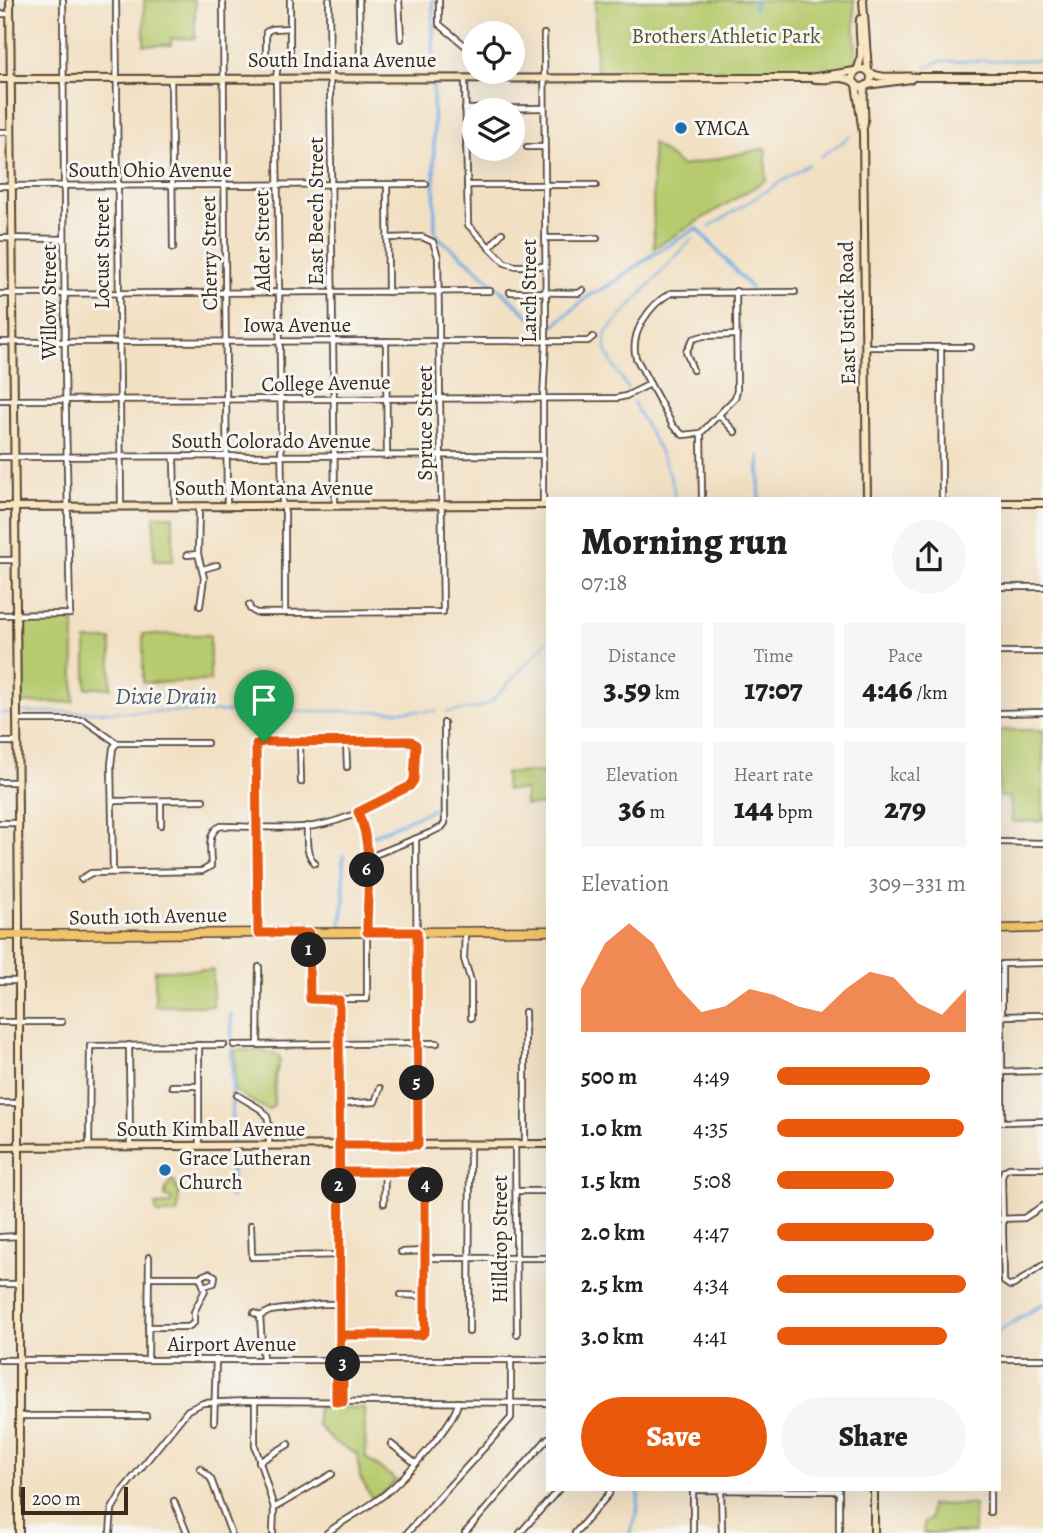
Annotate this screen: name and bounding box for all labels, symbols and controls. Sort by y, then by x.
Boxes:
map controls [462,21,525,161]
button: locate [462,21,525,84]
park label: Brothers Athletic Park [631,22,821,50]
street label: South Indiana Avenue [248,46,436,74]
button: layers [462,98,525,161]
place label: YMCA [694,114,750,142]
marker: YMCA [673,120,689,136]
street label: East Beech Street [302,137,330,285]
street label: South Ohio Avenue [68,156,232,184]
street label: Alder Street [247,190,277,293]
street label: Cherry Street [194,195,224,311]
street label: Locust Street [88,197,116,309]
street label: Larch Street [515,239,543,343]
street label: East Ustick Road [832,240,862,385]
street label: Willow Street [35,244,63,361]
street label: Iowa Avenue [243,311,351,339]
street label: Spruce Street [411,365,439,481]
street label: College Avenue [261,368,391,398]
street label: South Colorado Avenue [171,427,371,455]
street label: South Montana Avenue [175,474,373,502]
text: Morning run [581,515,788,567]
button: share [892,520,966,594]
text: 07:18 [581,567,627,598]
text: Distance [608,643,676,669]
text: Time [754,643,793,669]
text: Pace [888,643,923,669]
text: 3.59 [603,669,651,709]
text: 17:07 [744,669,803,709]
text: 4:46 [863,669,913,709]
pin [234,670,294,742]
text: km [651,680,680,706]
text: /km [913,680,948,706]
water label: Dixie Drain [115,681,217,712]
icon: arrive [245,681,283,719]
text: Elevation [605,762,678,788]
text: Heart rate [734,762,813,788]
text: kcal [890,762,920,788]
text: 36 [618,788,646,828]
text: 144 [734,788,774,828]
text: 279 [884,788,926,828]
text: m [646,799,665,825]
text: bpm [774,799,813,825]
pin: 6 [350,852,384,888]
text: 6 [362,856,371,882]
text: Elevation [581,868,669,899]
text: 309–331 m [869,868,966,899]
street label: South 10th Avenue [69,901,227,931]
pin: 1 [292,932,326,968]
text: 1 [305,936,312,962]
text: 500 m [581,1061,637,1092]
text: 4:49 [693,1061,730,1092]
pin: 5 [400,1066,434,1100]
text: 5 [412,1069,421,1095]
text: 1.0 km [581,1113,642,1144]
text: 4:35 [693,1113,728,1144]
street label: South Kimball Avenue [117,1115,305,1143]
place label: Grace Lutheran Church [179,1144,311,1196]
marker: Grace Lutheran Church [157,1162,173,1178]
text: 1.5 km [581,1165,641,1196]
text: 5:08 [693,1165,732,1196]
pin: 2 [322,1168,356,1204]
pin: 4 [408,1168,444,1202]
text: 4 [421,1171,430,1197]
text: 2 [334,1172,343,1198]
street label: Hilldrop Street [486,1175,514,1303]
text: 2.0 km [581,1217,645,1248]
text: 4:47 [693,1217,729,1248]
text: 2.5 km [581,1269,643,1300]
text: 4:34 [693,1269,729,1300]
text: 3.0 km [581,1321,644,1352]
text: 4:41 [693,1321,727,1352]
street label: Airport Avenue [166,1330,297,1358]
pin: 3 [326,1346,360,1382]
text: 3 [338,1350,347,1376]
button: Save [581,1397,767,1477]
button: Share [781,1397,966,1477]
scale bar [21,1484,128,1516]
text: 200 m [32,1486,81,1512]

